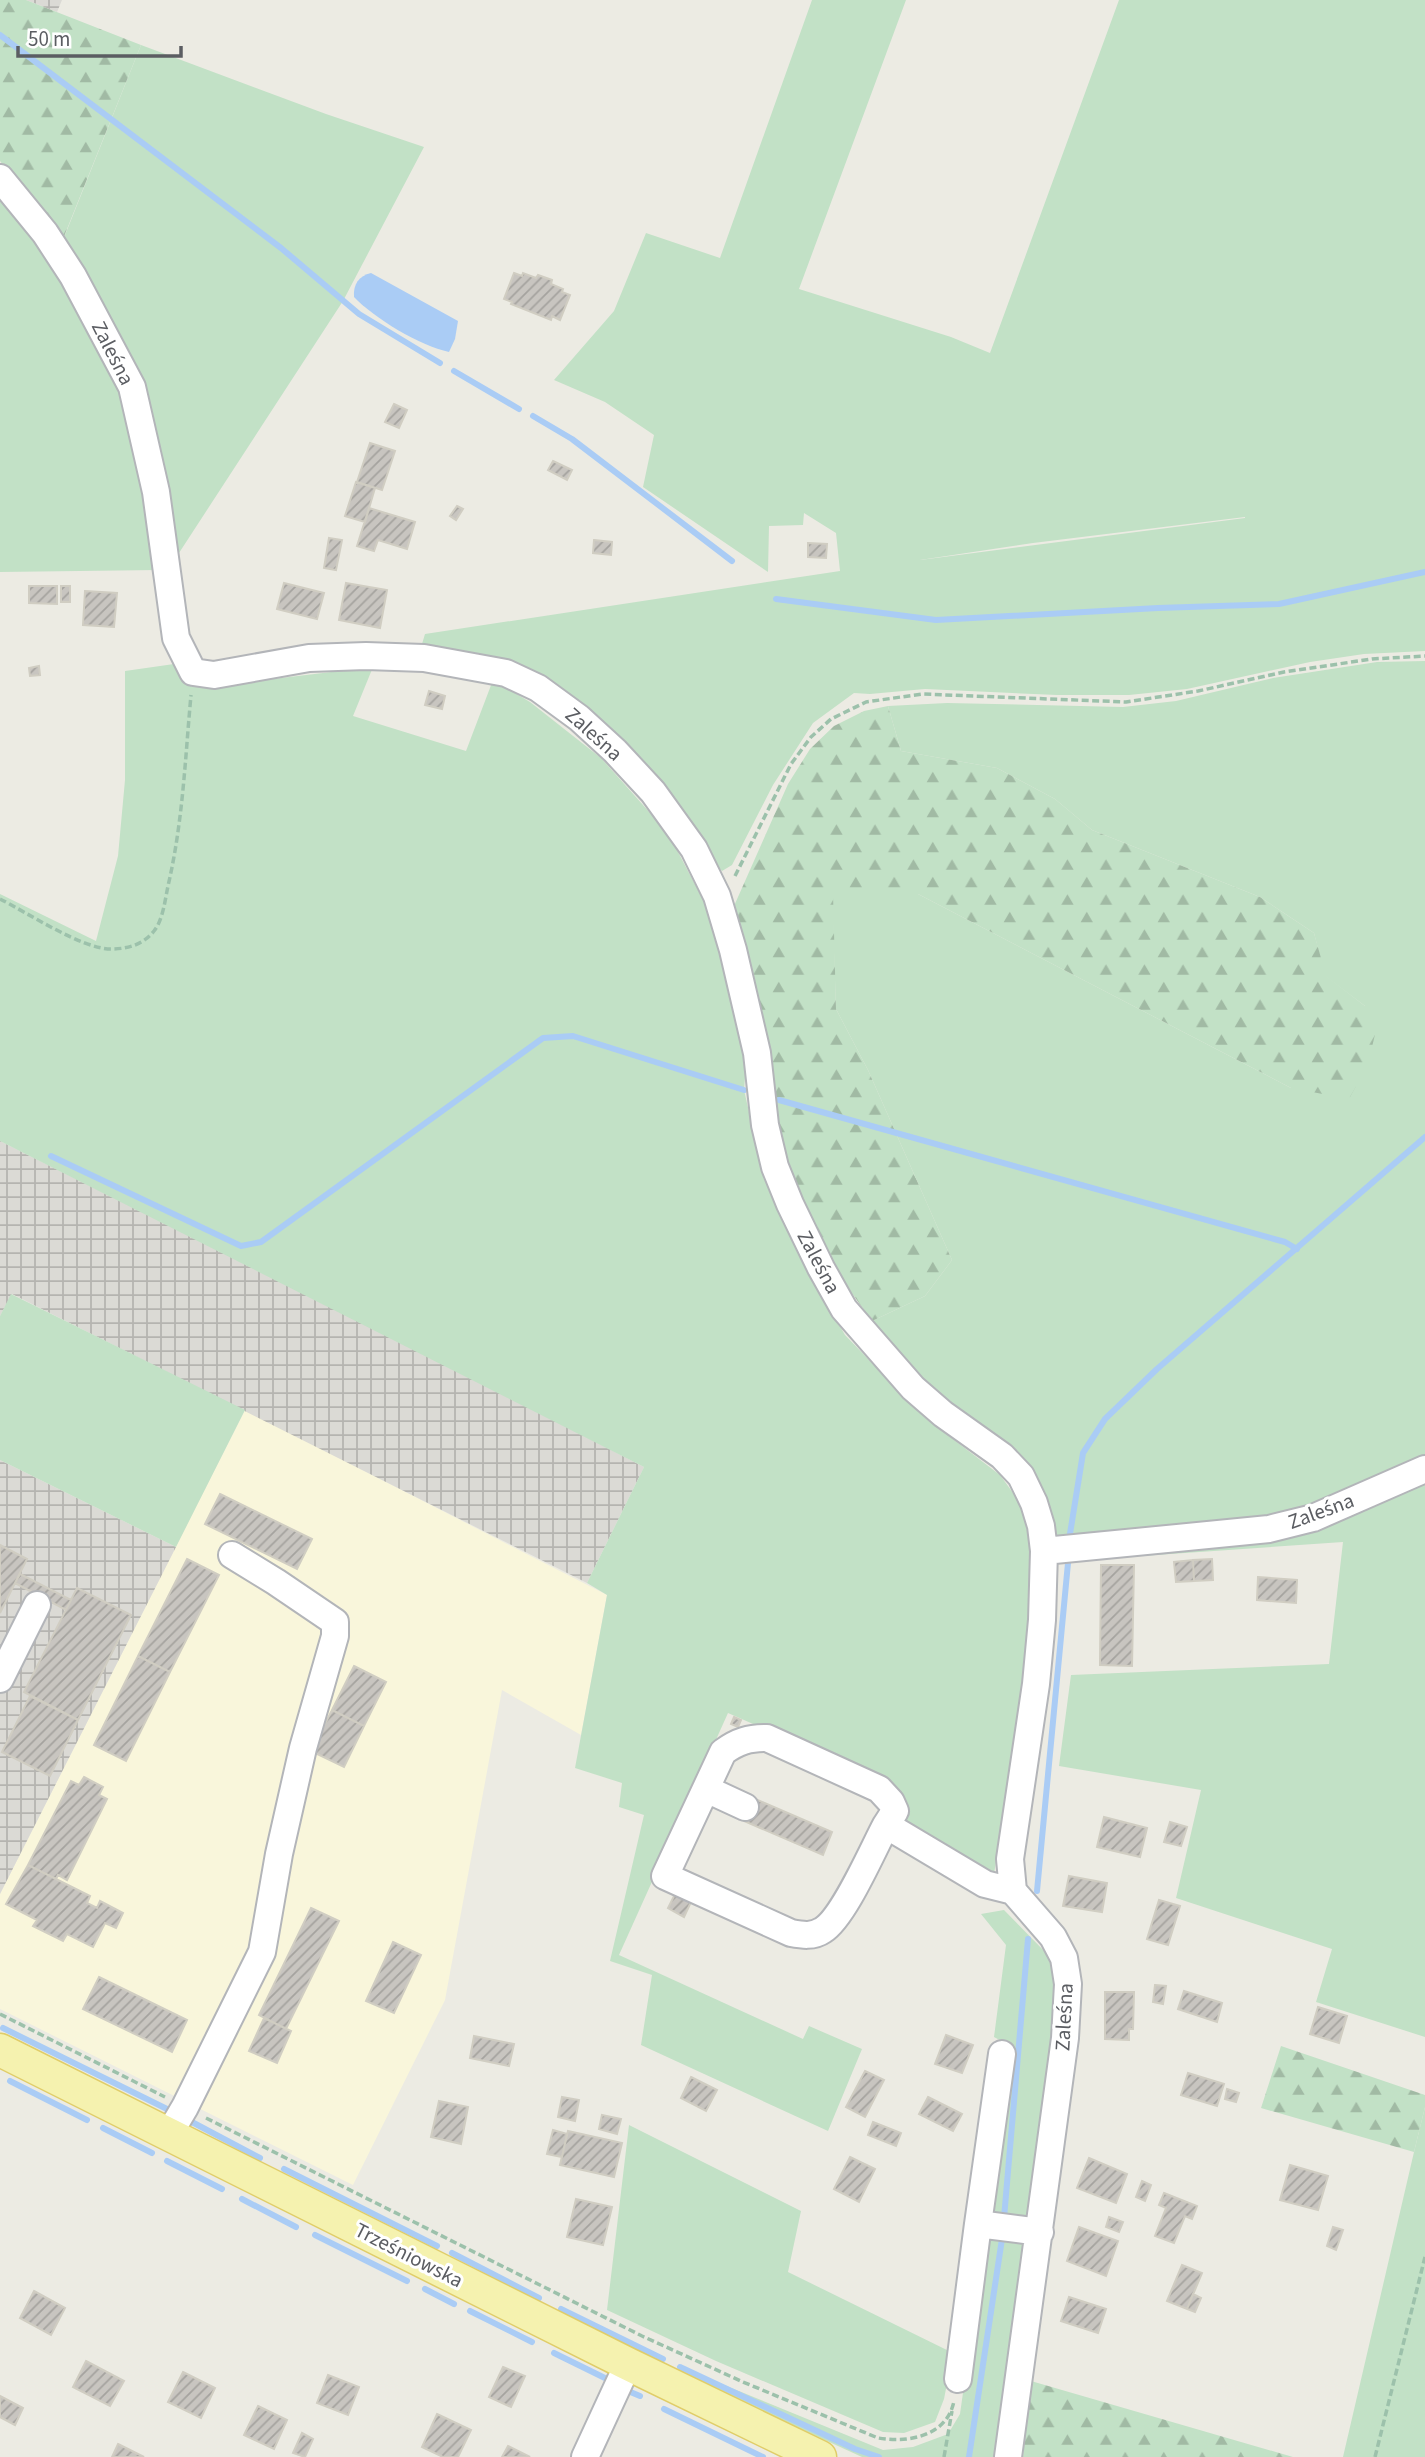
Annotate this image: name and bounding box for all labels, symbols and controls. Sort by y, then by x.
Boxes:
scale bar [18,14,180,58]
text: 50 m [28,24,70,54]
street label: Zaleśna [84,316,142,390]
street label: Zaleśna [559,700,629,768]
street label: Zaleśna [790,1225,848,1299]
street label: Zaleśna [1284,1485,1358,1537]
street label: Zaleśna [1047,1982,1081,2052]
street label: Trześniowska [350,2215,468,2295]

